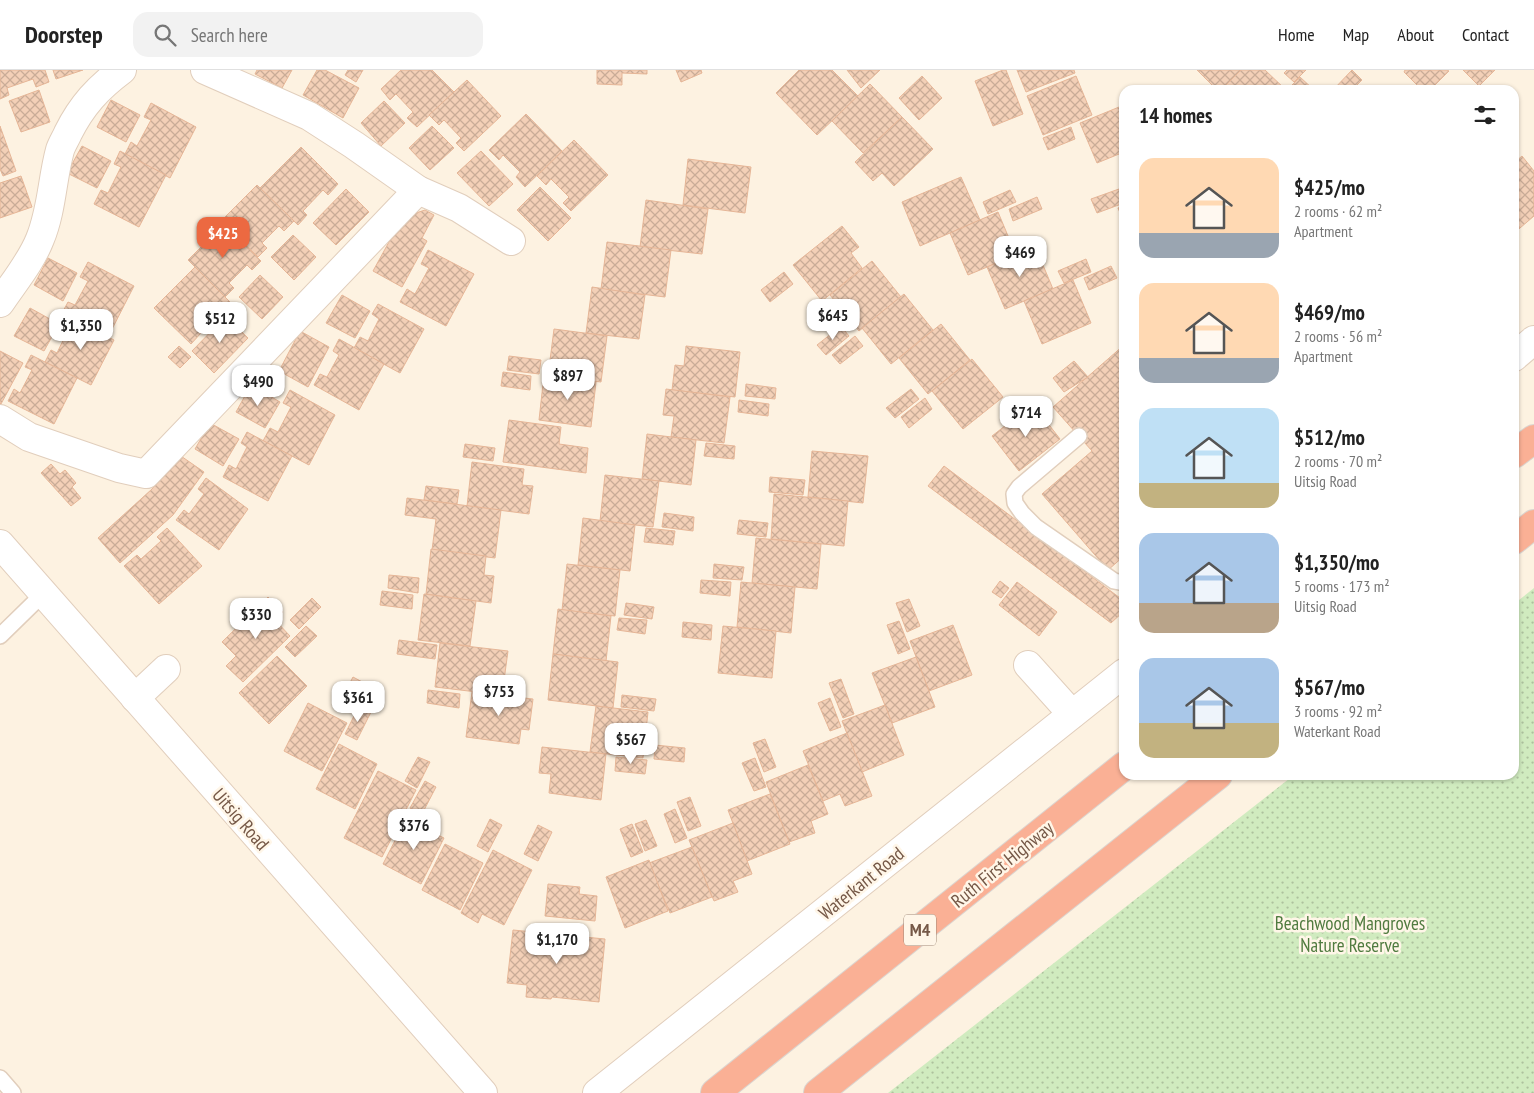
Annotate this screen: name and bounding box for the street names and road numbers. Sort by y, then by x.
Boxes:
street label: Uitsig Road [208,783,274,855]
street label: Ruth First Highway [946,815,1059,913]
street label: Waterkant Road [813,841,909,925]
road number: M4 [904,914,936,946]

